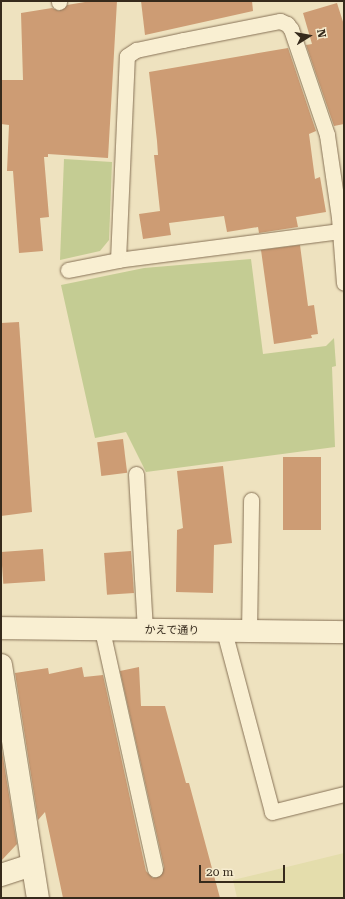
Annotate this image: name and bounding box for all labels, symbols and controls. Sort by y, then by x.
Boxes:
north arrow [289,16,329,56]
text: N [314,28,328,39]
street label: かえで通り [144,624,200,638]
scale bar [201,857,287,883]
text: 20 m [206,865,233,879]

